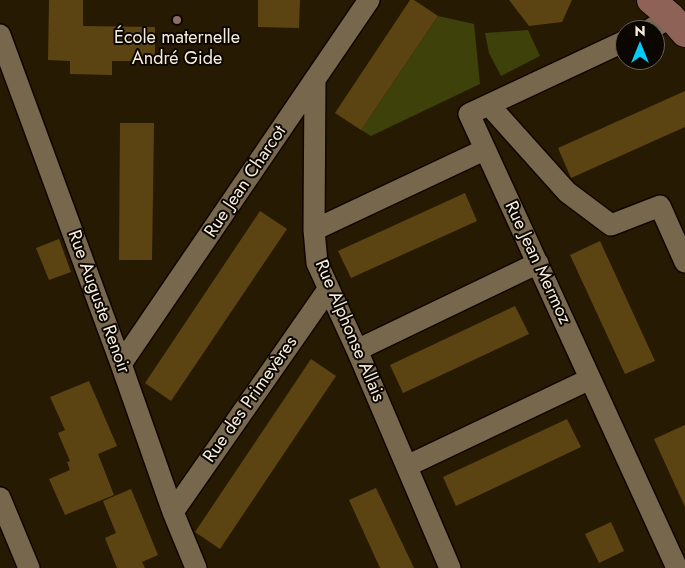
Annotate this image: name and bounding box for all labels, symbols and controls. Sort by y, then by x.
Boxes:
marker: École maternelle André Gide [171,14,183,26]
north arrow [615,20,665,70]
text: N [634,21,646,41]
place label: École maternelle André Gide [114,28,240,70]
street label: Rue Jean Charcot [201,122,291,242]
street label: Rue Jean Mermoz [499,198,575,328]
street label: Rue Auguste Renoir [62,228,134,376]
street label: Rue Alphonse Allais [309,257,389,405]
street label: Rue des Primevères [199,333,303,467]

